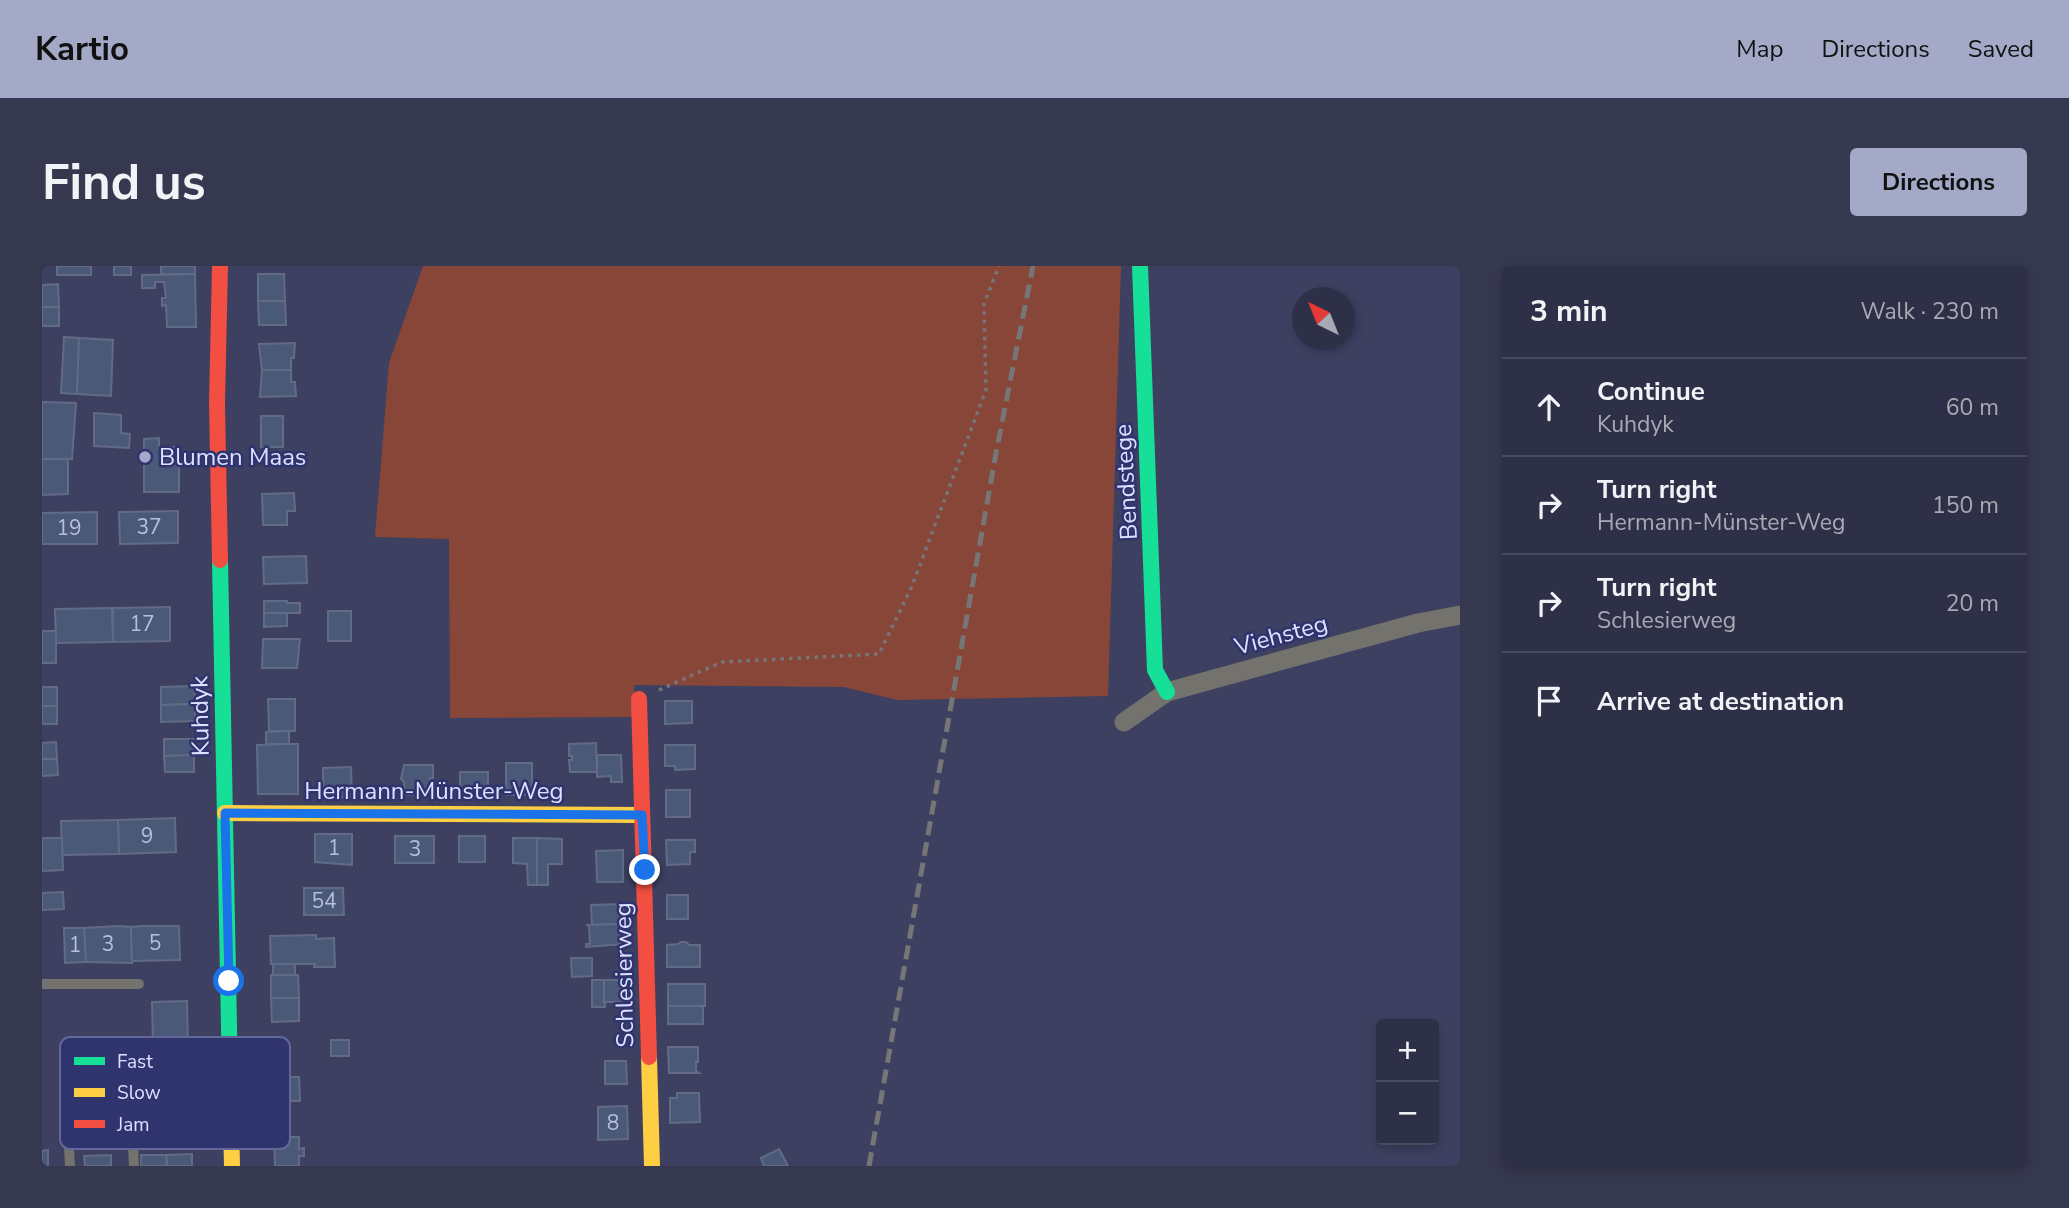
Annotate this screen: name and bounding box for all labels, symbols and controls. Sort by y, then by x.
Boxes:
text: Kartio [35,27,129,72]
text: Map [1736,33,1783,65]
text: Directions [1821,33,1930,65]
text: Saved [1968,33,2034,65]
button: Directions [1850,148,2027,216]
text: Find us [42,149,206,216]
north arrow [1292,287,1355,350]
text: 3 min [1530,291,1608,332]
text: Walk · 230 m [1860,296,1999,327]
text: Continue [1597,374,1705,409]
icon: ahead [1530,388,1568,426]
text: 60 m [1946,392,1999,423]
text: Kuhdyk [1597,409,1674,440]
street label: Bendstege [1107,423,1145,541]
place label: Blumen Maas [159,441,306,473]
marker: Blumen Maas [137,449,153,465]
text: Turn right [1597,472,1716,507]
icon: right [1530,486,1568,524]
text: 150 m [1932,490,1999,521]
text: Hermann-Münster-Weg [1597,507,1846,538]
house number: 37 [136,513,162,541]
house number: 19 [56,514,82,542]
text: Turn right [1597,570,1716,605]
icon: right [1530,584,1568,622]
text: 20 m [1946,588,1999,619]
text: Schlesierweg [1597,605,1736,636]
street label: Viehsteg [1230,607,1331,663]
house number: 17 [129,610,155,638]
street label: Kuhdyk [183,675,217,756]
icon: arrive [1530,682,1568,720]
text: Arrive at destination [1597,684,1844,719]
street label: Hermann-Münster-Weg [304,775,564,807]
house number: 9 [141,822,153,850]
house number: 1 [328,834,340,862]
house number: 3 [409,835,421,863]
route end [629,854,660,885]
house number: 54 [311,887,337,915]
street label: Schlesierweg [607,902,641,1048]
house number: 5 [149,929,161,957]
house number: 3 [102,930,114,958]
house number: 1 [69,931,81,959]
route start [213,965,244,996]
map controls [1376,1019,1439,1145]
button: + [1376,1019,1439,1082]
legend [60,1037,290,1149]
text: Fast [117,1049,153,1075]
text: Slow [117,1080,161,1106]
button: − [1376,1082,1439,1145]
house number: 8 [607,1109,619,1137]
text: Jam [116,1112,150,1138]

